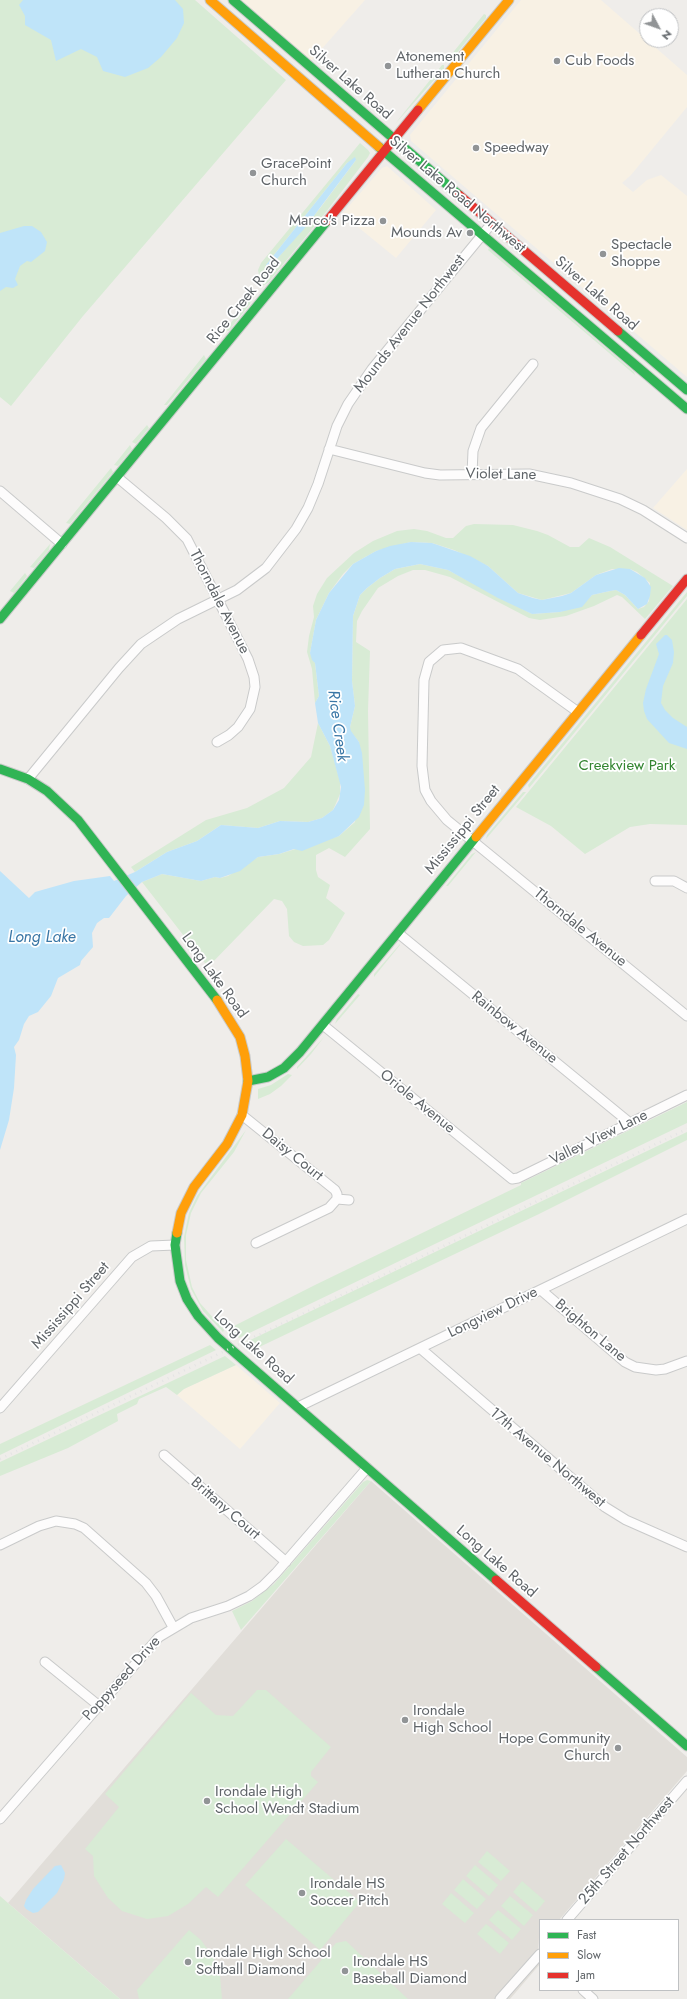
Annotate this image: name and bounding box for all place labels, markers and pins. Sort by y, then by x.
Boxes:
place label: Atonement Lutheran Church [396,48,500,83]
place label: Cub Foods [565,52,634,70]
marker: Cub Foods [552,56,562,66]
marker: Atonement Lutheran Church [383,61,393,71]
place label: Speedway [484,139,549,157]
marker: Speedway [471,143,481,153]
place label: GracePoint Church [261,155,331,190]
marker: GracePoint Church [248,168,258,178]
place label: Marco's Pizza [289,212,375,230]
marker: Marco's Pizza [378,216,388,226]
place label: Mounds Av [391,224,462,242]
marker: Mounds Av [465,228,475,238]
place label: Spectacle Shoppe [611,236,672,271]
marker: Spectacle Shoppe [598,249,608,259]
place label: Irondale High School [413,1702,492,1737]
marker: Irondale High School [400,1715,410,1725]
place label: Hope Community Church [499,1730,610,1765]
marker: Hope Community Church [613,1743,623,1753]
place label: Irondale High School Wendt Stadium [215,1783,360,1818]
marker: Irondale High School Wendt Stadium [202,1796,212,1806]
place label: Irondale HS Soccer Pitch [310,1875,389,1910]
marker: Irondale HS Soccer Pitch [297,1888,307,1898]
place label: Irondale High School Softball Diamond [196,1944,331,1979]
place label: Irondale HS Baseball Diamond [353,1953,467,1988]
marker: Irondale High School Softball Diamond [183,1957,193,1967]
marker: Irondale HS Baseball Diamond [340,1966,350,1976]

